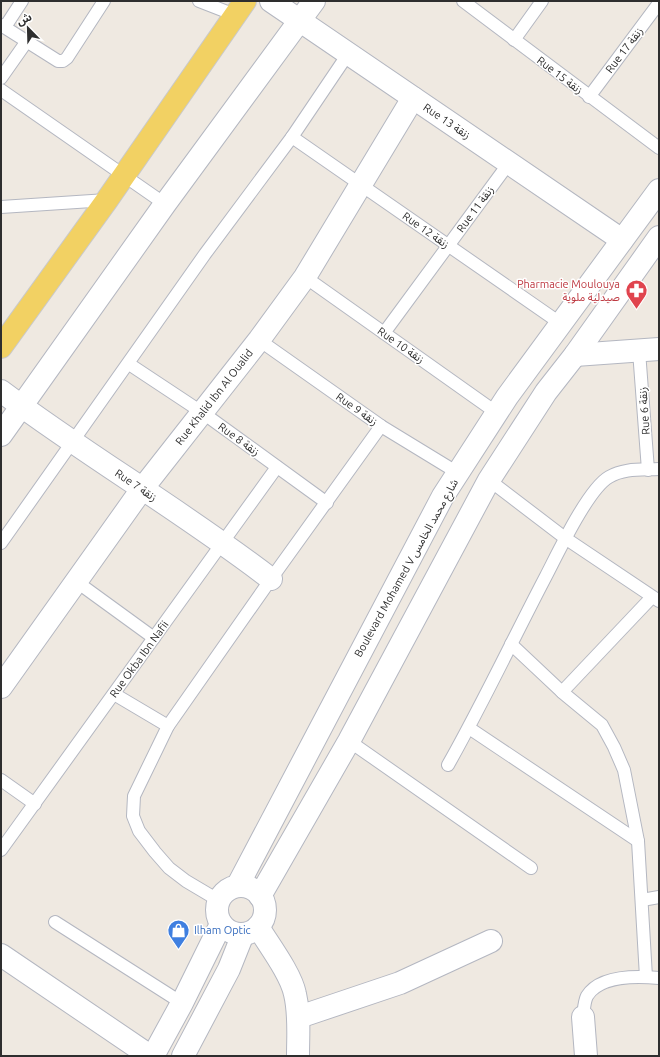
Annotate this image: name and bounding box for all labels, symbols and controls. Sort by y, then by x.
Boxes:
north arrow [8,8,48,48]
text: ش [15,10,34,28]
street label: Rue 17 زنقة [603,25,646,76]
street label: Rue 15 زنقة [534,54,585,97]
street label: Rue 13 زنقة [421,101,473,142]
street label: Rue 11 زنقة [454,184,497,235]
street label: Rue 12 زنقة [400,210,452,251]
pharmacy icon: Pharmacie Moulouya صيدلية ملوية [623,277,649,310]
place label: Pharmacie Moulouya صيدلية ملوية [517,278,620,304]
street label: Rue 10 زنقة [375,325,427,366]
street label: Rue Khalid Ibn Al Oualid [173,347,255,447]
street label: Rue 6 زنقة [636,387,653,435]
street label: Rue 9 زنقة [333,390,380,428]
street label: Rue 8 زنقة [216,420,262,459]
street label: Rue 7 زنقة [112,467,159,504]
street label: Boulevard Mohamed V شارع محمد الخامس [352,477,462,660]
street label: Rue Okba Ibn Nafii [107,618,171,700]
shop icon: Ilham Optic [165,917,191,950]
place label: Ilham Optic [194,924,251,936]

